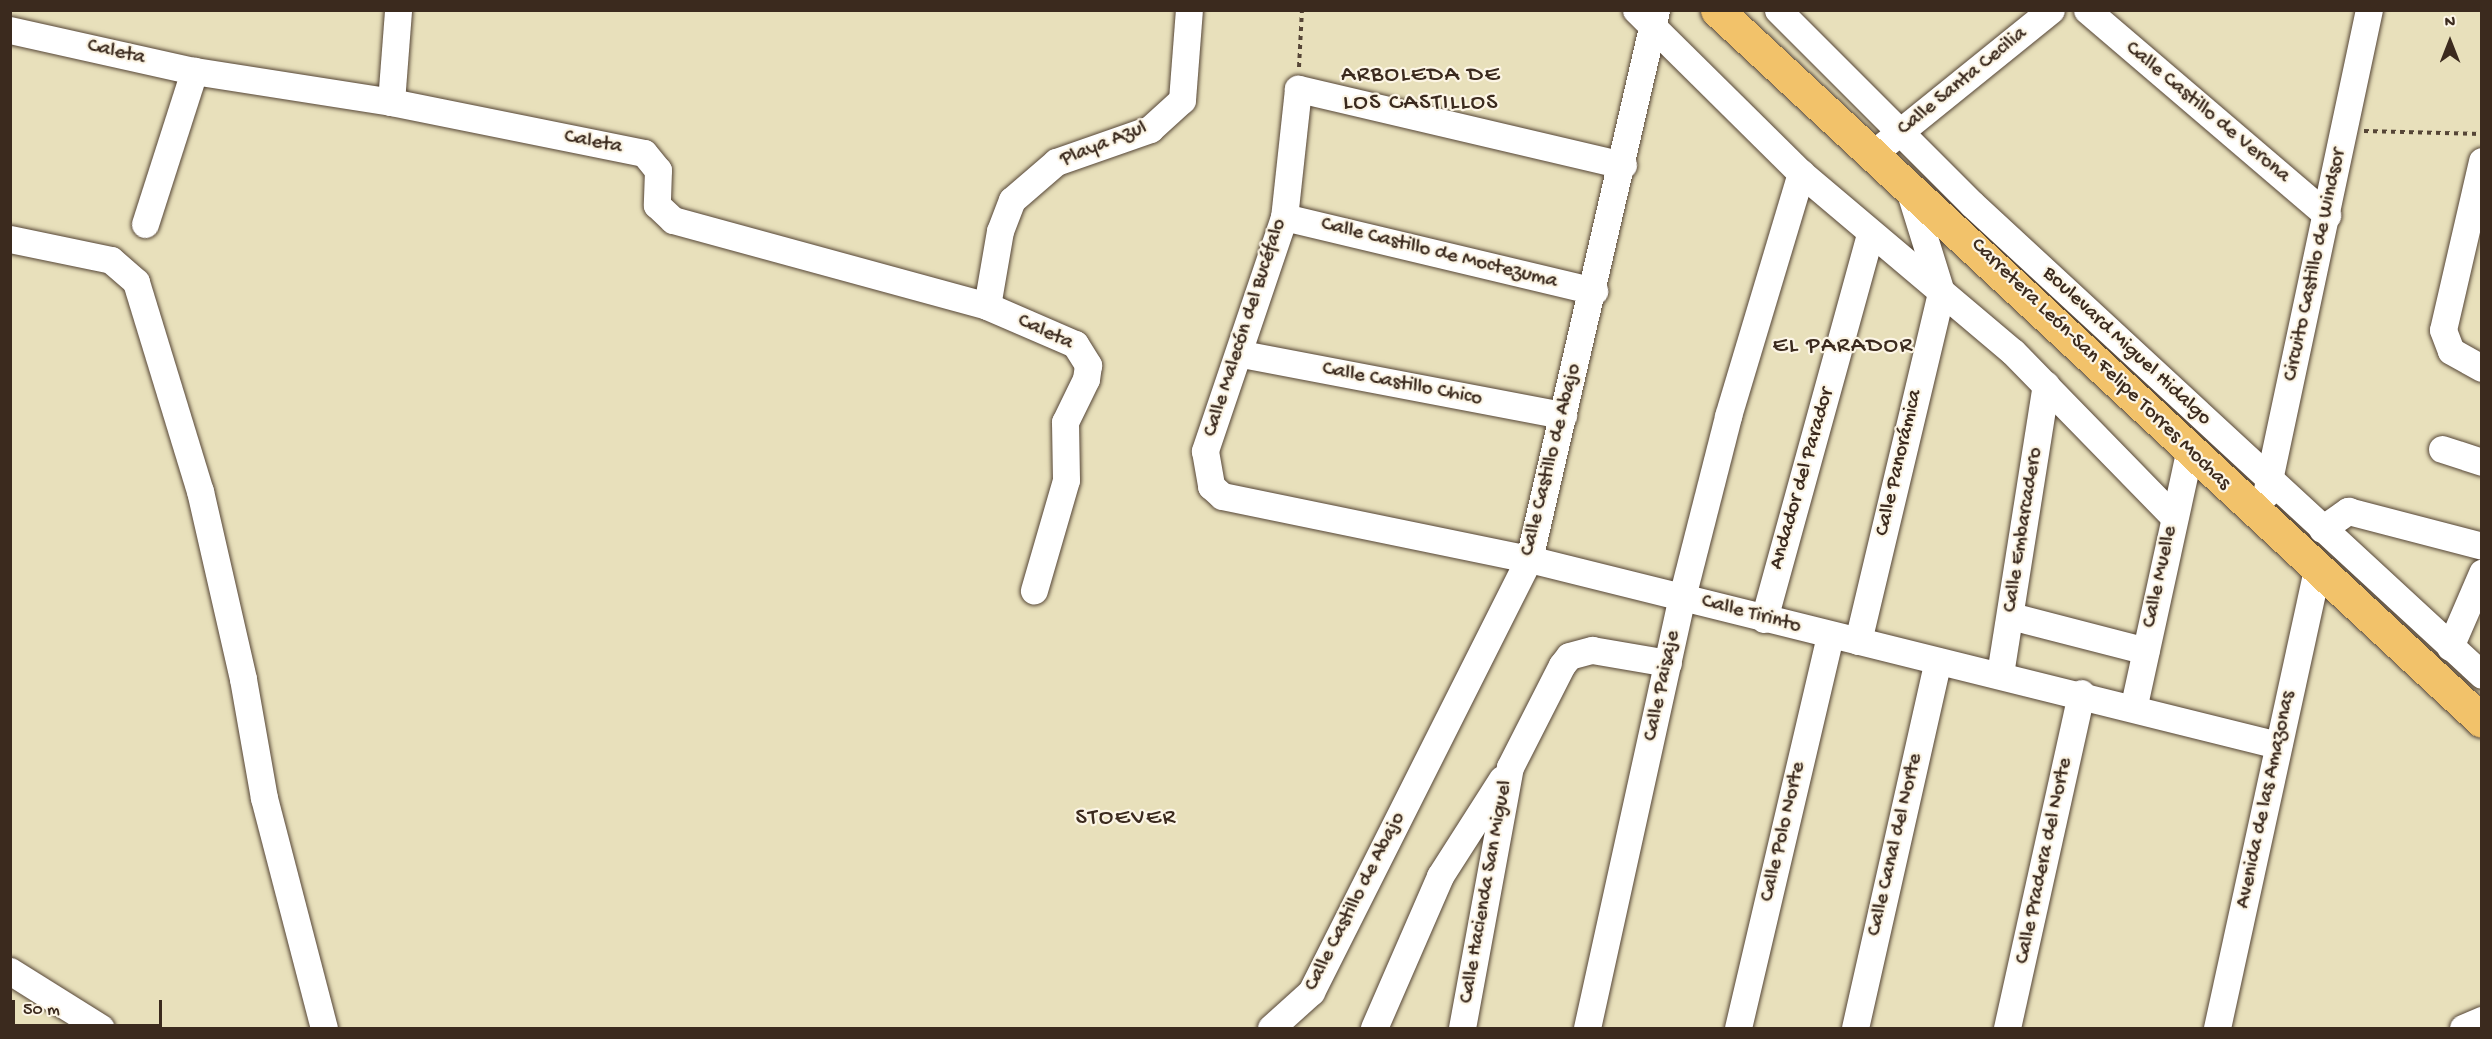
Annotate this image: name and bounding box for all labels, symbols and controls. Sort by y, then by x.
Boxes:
north arrow [2420,12,2480,72]
text: N [2445,14,2455,33]
street label: Calle Santa Cecilia [1893,22,2033,142]
street label: Caleta [85,34,147,72]
street label: Calle Castillo de Verona [2119,37,2295,189]
district label: ARBOLEDA DE LOS CASTILLOS [1341,62,1501,118]
street label: Playa Azul [1057,116,1151,174]
street label: Caleta [562,125,624,161]
street label: Circuito Castillo de Windsor [2279,146,2353,384]
street label: Calle Castillo de Moctezuma [1318,212,1560,296]
street label: Calle Malecón del Bucéfalo [1199,216,1293,440]
street label: Carretera León-San Felipe Torres Mochas [1965,234,2235,496]
street label: Boulevard Miguel Hidalgo [2036,262,2216,432]
street label: Caleta [1013,309,1077,357]
district label: EL PARADOR [1772,333,1914,361]
street label: Calle Castillo Chico [1320,357,1484,413]
street label: Calle Castillo de Abajo [1516,361,1588,559]
street label: Andador del Parador [1765,385,1841,573]
street label: Calle Panorámica [1871,387,1929,539]
street label: Calle Embarcadero [1999,446,2049,614]
street label: Calle Muelle [2138,524,2184,630]
street label: Calle Tirinto [1698,590,1804,640]
street label: Calle Paisaje [1639,628,1687,744]
street label: Avenida de las Amazonas [2232,689,2302,911]
street label: Calle Canal del Norte [1863,751,1929,939]
street label: Calle Pradera del Norte [2011,756,2079,966]
street label: Calle Polo Norte [1756,760,1812,904]
street label: Calle Hacienda San Miguel [1455,779,1519,1005]
district label: STOEVER [1075,805,1177,833]
street label: Calle Castillo de Abajo [1300,808,1412,996]
scale bar [15,988,165,1026]
text: 50 m [23,1000,60,1021]

